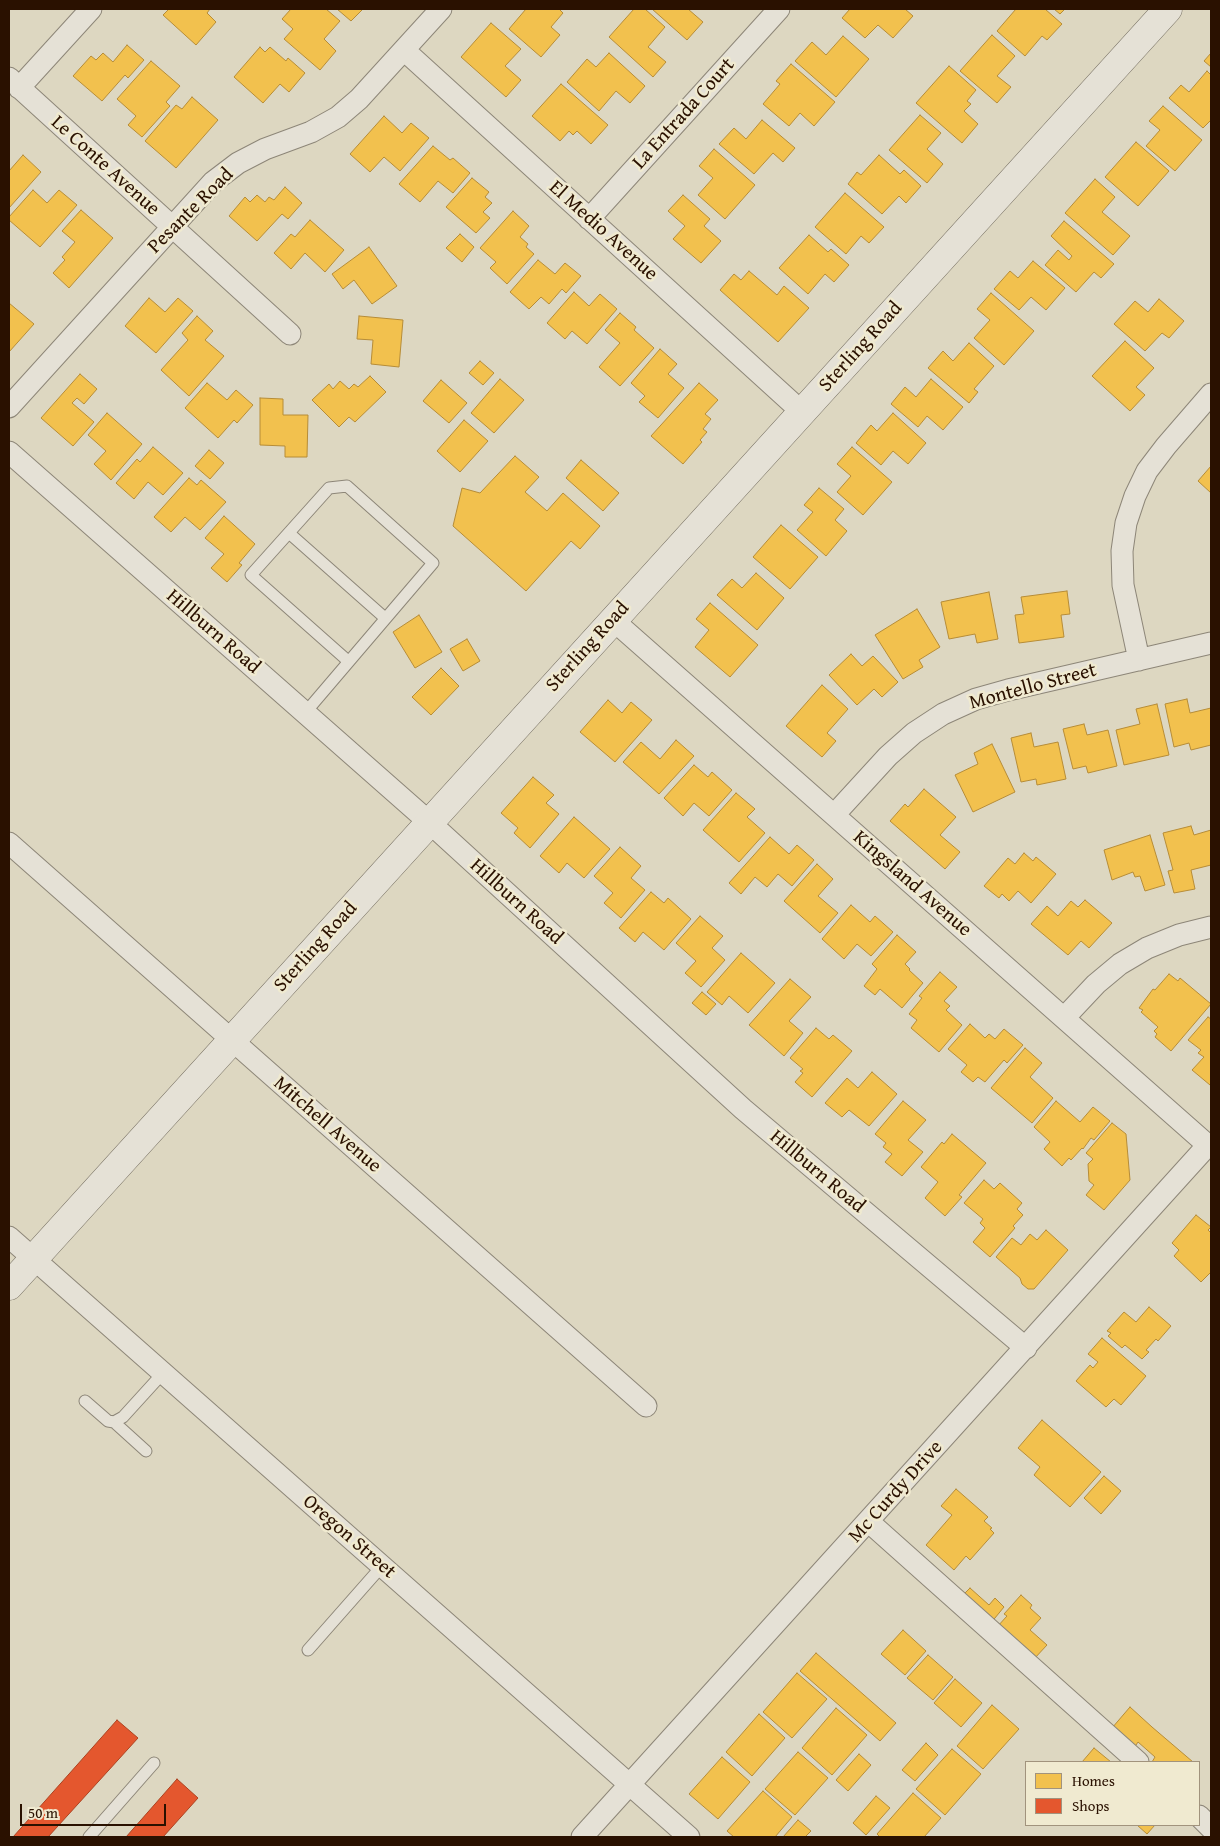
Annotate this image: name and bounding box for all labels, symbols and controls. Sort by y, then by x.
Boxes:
street label: La Entrada Court [628,53,740,175]
street label: Le Conte Avenue [46,111,164,221]
street label: Pesante Road [143,163,239,259]
street label: El Medio Avenue [544,176,662,286]
street label: Sterling Road [814,297,908,397]
street label: Hillburn Road [161,585,265,679]
street label: Sterling Road [541,597,635,697]
street label: Montello Street [967,658,1099,716]
street label: Kingsland Avenue [848,826,976,942]
street label: Hillburn Road [464,854,568,950]
street label: Sterling Road [269,897,363,997]
street label: Mitchell Avenue [268,1072,386,1178]
street label: Hillburn Road [764,1125,870,1219]
street label: Mc Curdy Drive [844,1436,948,1548]
street label: Oregon Street [297,1490,401,1584]
legend [1025,1761,1200,1826]
text: Homes [1072,1770,1115,1791]
scale bar [22,1794,169,1826]
text: Shops [1072,1795,1109,1816]
text: 50 m [28,1802,58,1823]

